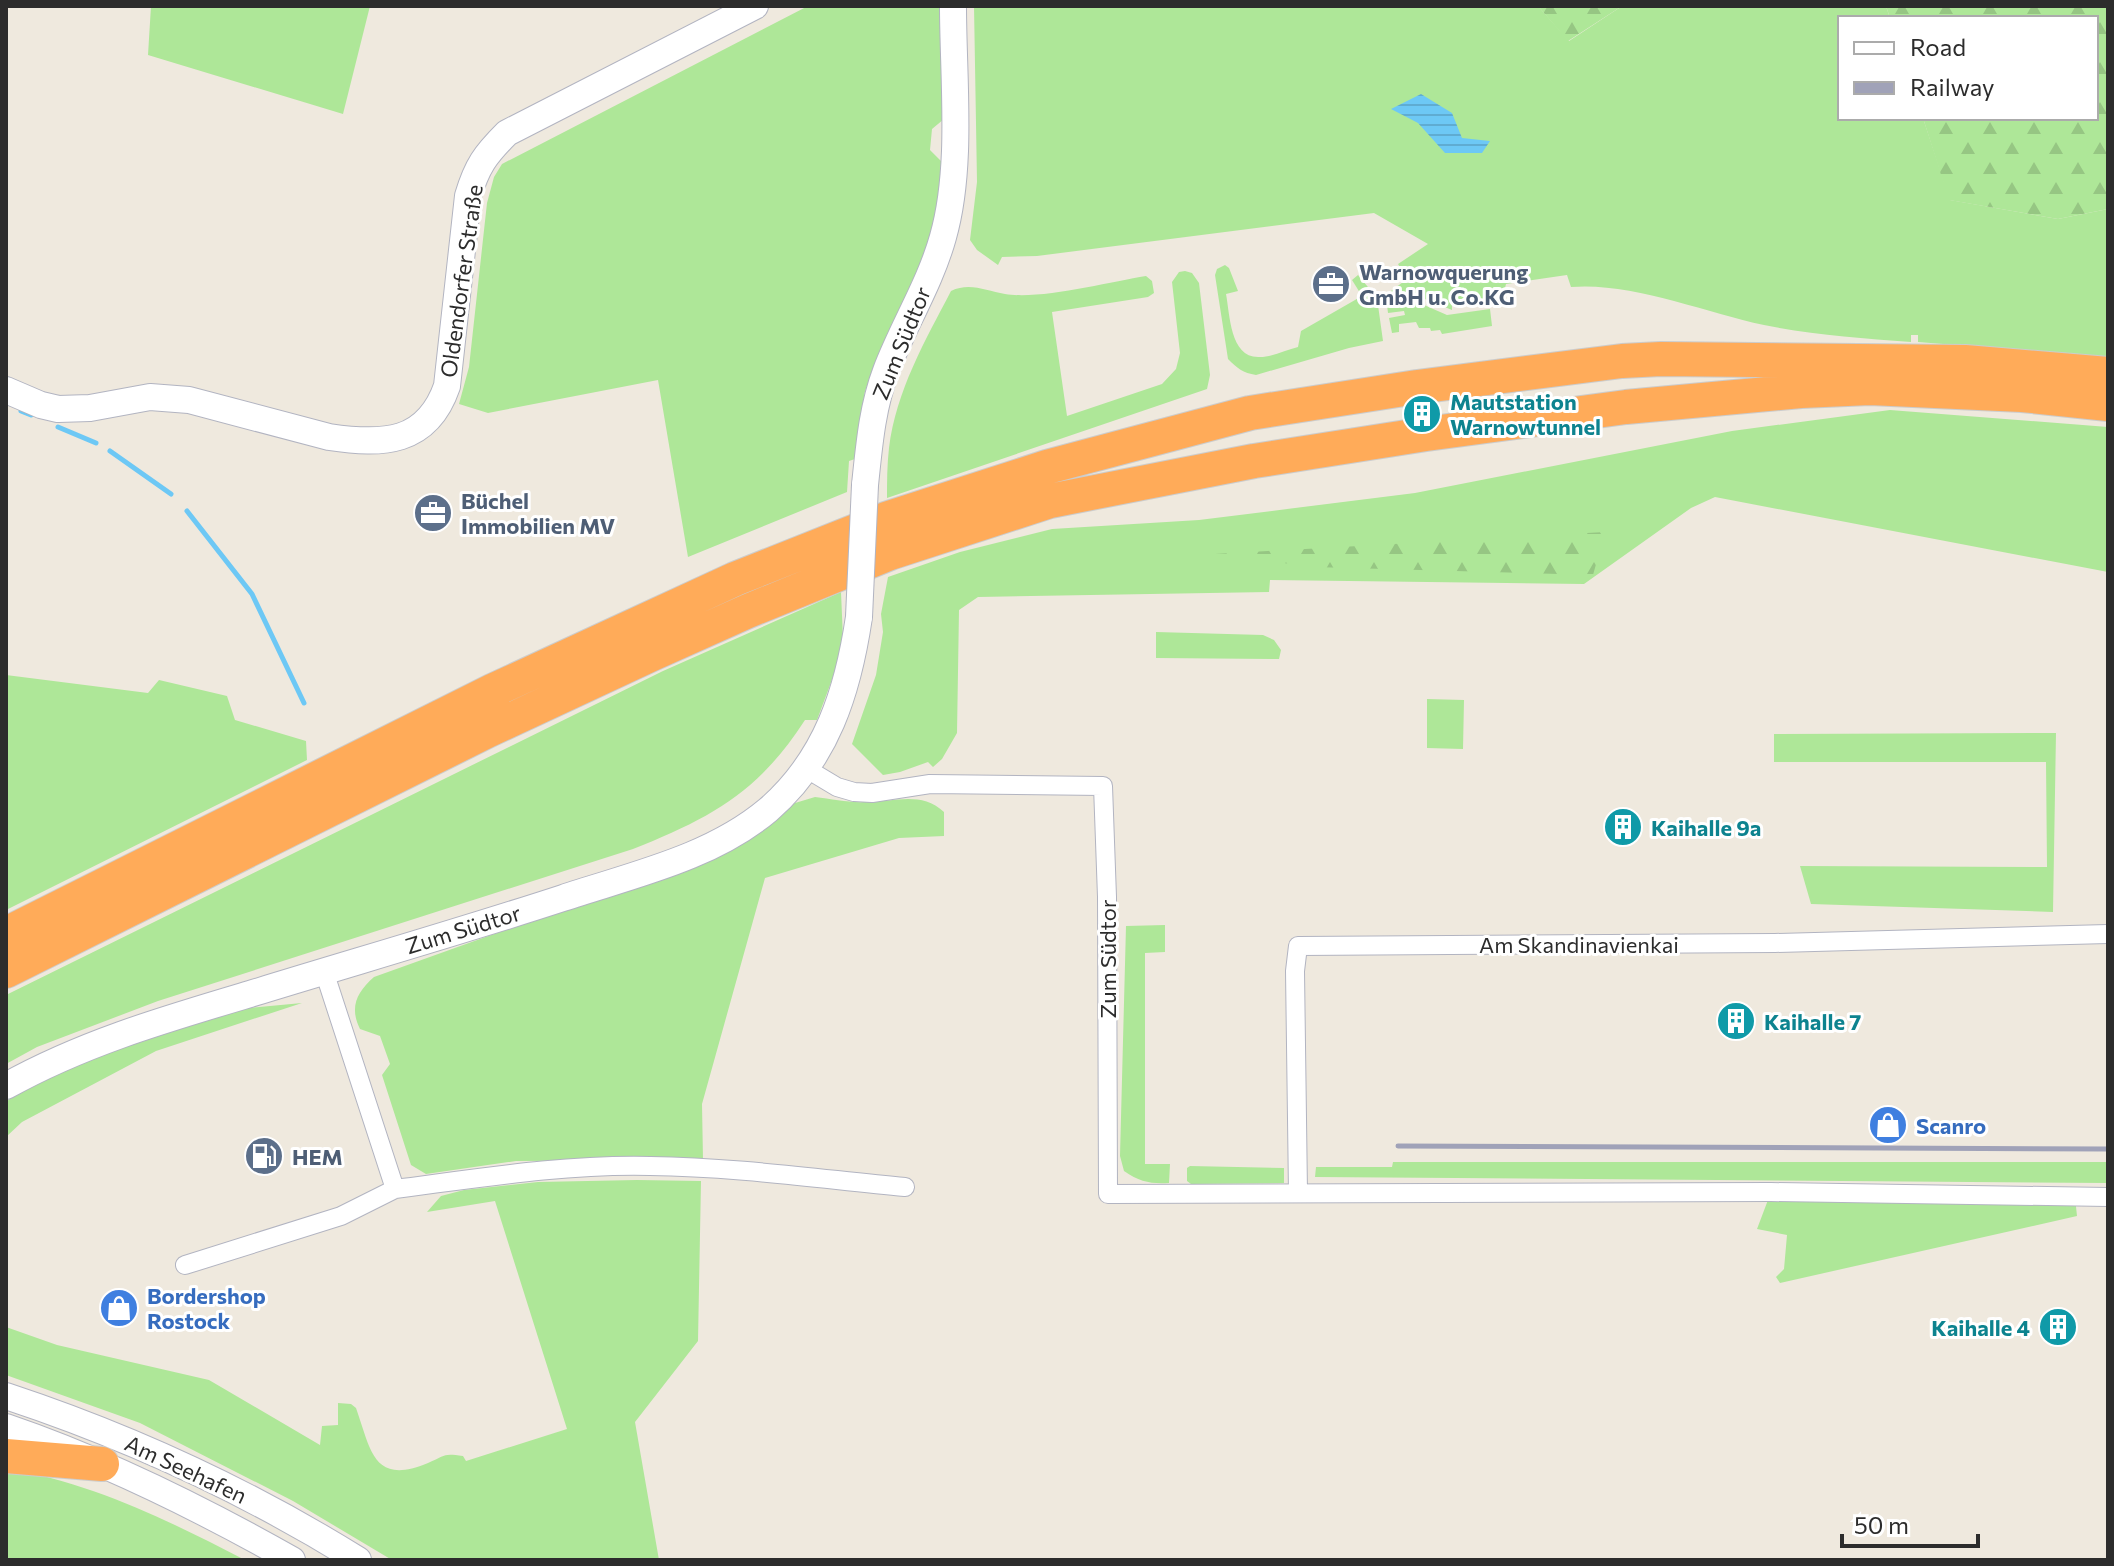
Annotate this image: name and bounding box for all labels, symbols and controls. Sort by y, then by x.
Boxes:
legend [1838,16,2098,120]
text: Road [1910,32,1966,61]
text: Railway [1910,72,1995,101]
street label: Oldendorfer Straße [434,183,488,379]
place label: Warnowquerung GmbH u. Co.KG [1359,258,1528,310]
office icon: Warnowquerung GmbH u. Co.KG [1310,263,1352,305]
street label: Zum Südtor [866,283,936,403]
place label: Mautstation Warnowtunnel [1450,388,1601,440]
building icon: Mautstation Warnowtunnel [1401,393,1443,435]
place label: Büchel Immobilien MV [461,487,615,539]
office icon: Büchel Immobilien MV [412,492,454,534]
building icon: Kaihalle 9a [1602,806,1644,848]
place label: Kaihalle 9a [1651,814,1761,841]
street label: Zum Südtor [402,899,524,959]
street label: Zum Südtor [1094,899,1121,1019]
street label: Am Skandinavienkai [1479,931,1679,958]
building icon: Kaihalle 7 [1715,1000,1757,1042]
place label: Kaihalle 7 [1764,1008,1861,1035]
shop icon: Scanro [1867,1104,1909,1146]
place label: Scanro [1916,1112,1986,1139]
fuel station icon: HEM [243,1135,285,1177]
place label: HEM [292,1143,343,1170]
place label: Bordershop Rostock [147,1282,266,1334]
shop icon: Bordershop Rostock [98,1287,140,1329]
building icon: Kaihalle 4 [2037,1306,2079,1348]
place label: Kaihalle 4 [1931,1314,2030,1341]
street label: Am Seehafen [121,1429,251,1509]
scale bar [1842,1498,1978,1548]
text: 50 m [1854,1510,1909,1539]

